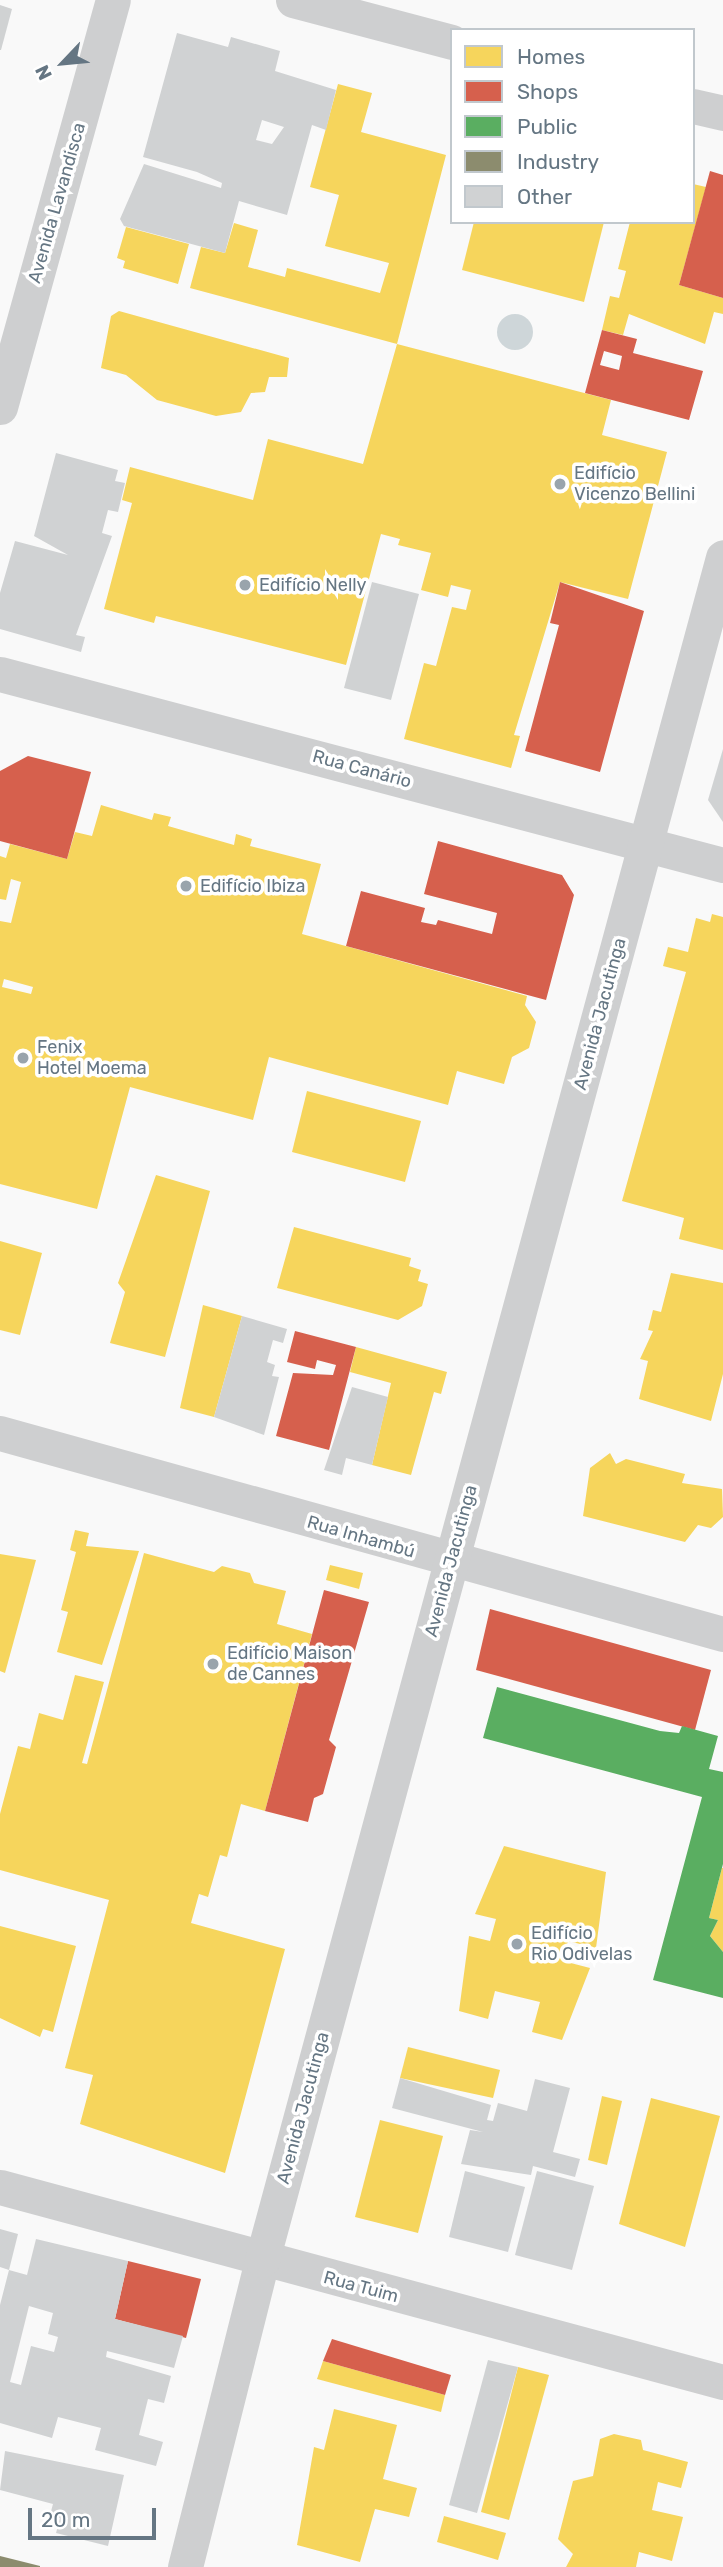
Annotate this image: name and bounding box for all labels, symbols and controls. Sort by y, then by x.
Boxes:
north arrow [28,28,98,98]
legend [450,28,695,224]
text: Homes [517,44,585,69]
text: N [30,61,57,84]
text: Shops [517,79,578,104]
text: Public [517,114,577,139]
street label: Avenida Lavandisca [24,120,90,286]
text: Industry [517,149,599,174]
text: Other [517,184,572,209]
place label: Edifício Vicenzo Bellini [574,463,695,505]
marker: Edifício Vicenzo Bellini [552,476,568,492]
place label: Edifício Nelly [259,574,367,596]
marker: Edifício Nelly [237,577,253,593]
street label: Rua Canário [310,745,414,793]
place label: Edifício Ibiza [200,875,305,897]
marker: Edifício Ibiza [178,878,194,894]
street label: Avenida Jacutinga [569,936,631,1092]
place label: Fenix Hotel Moema [37,1037,147,1080]
marker: Fenix Hotel Moema [15,1050,31,1066]
street label: Avenida Jacutinga [420,1483,482,1639]
street label: Rua Inhambú [305,1511,417,1563]
place label: Edifício Maison de Cannes [227,1643,352,1686]
marker: Edifício Maison de Cannes [205,1656,221,1672]
place label: Edifício Rio Odivelas [531,1923,632,1966]
marker: Edifício Rio Odivelas [509,1936,525,1952]
street label: Avenida Jacutinga [272,2030,334,2186]
street label: Rua Tuim [321,2267,401,2307]
scale bar [32,2494,159,2538]
text: 20 m [41,2507,90,2532]

